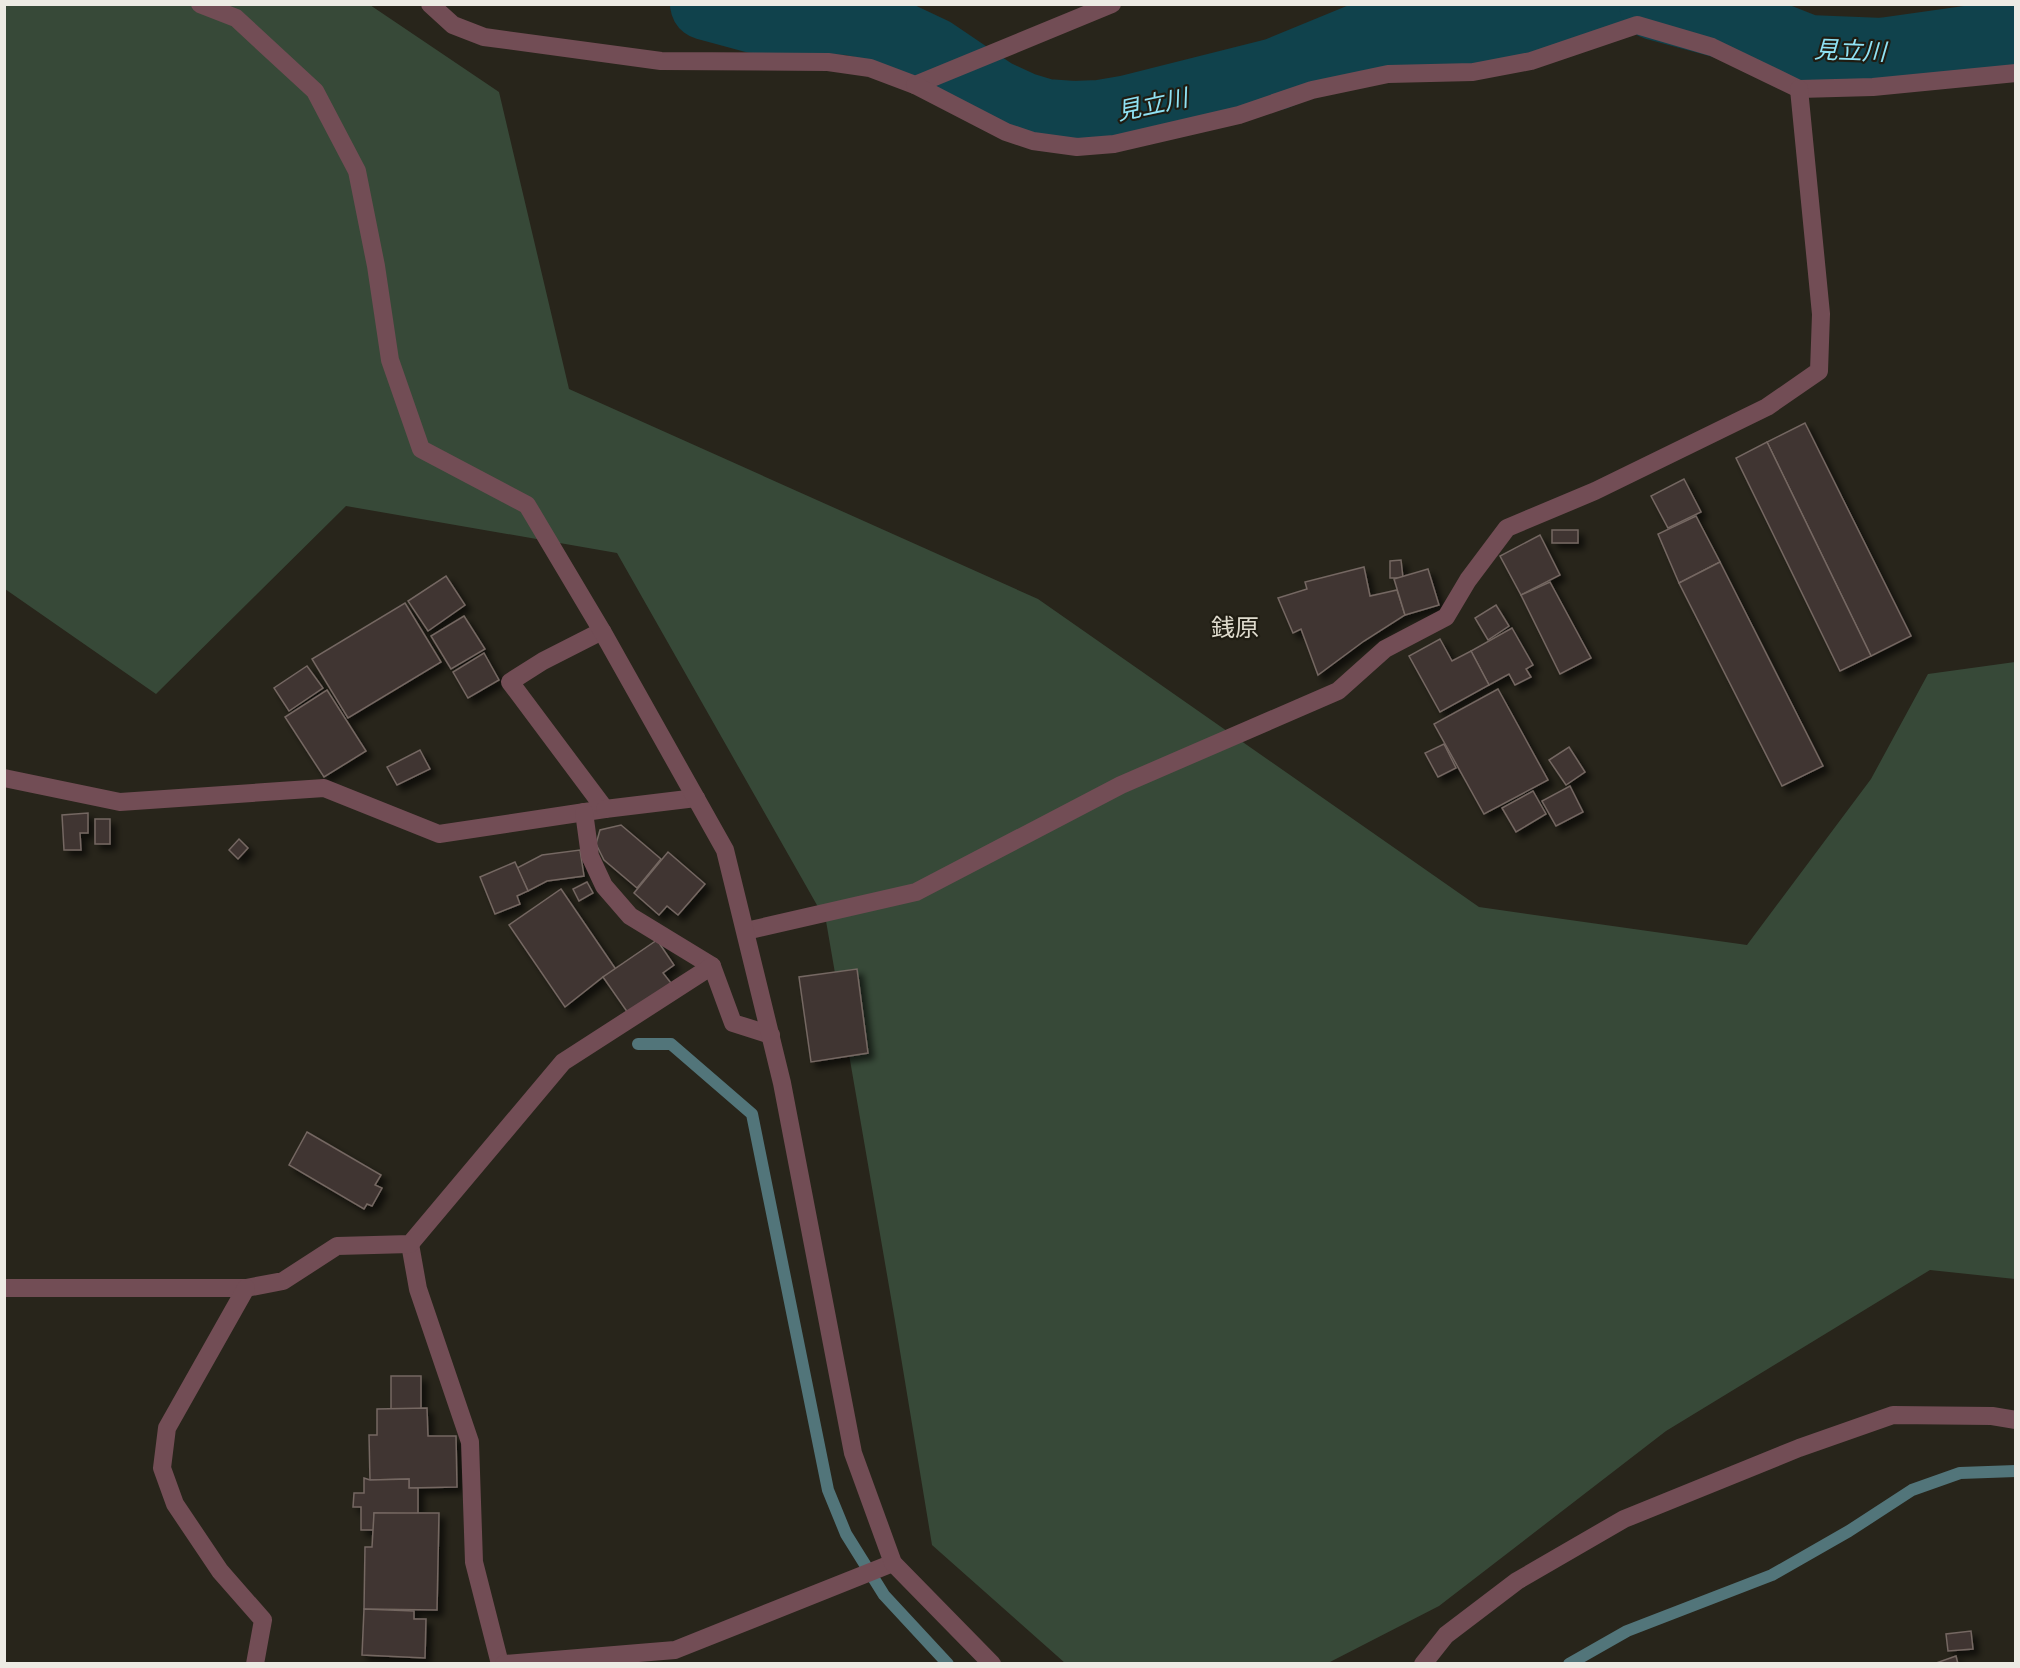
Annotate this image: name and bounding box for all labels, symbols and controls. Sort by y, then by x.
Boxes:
water label: 見立川 [1813,34,1889,66]
water label: 見立川 [1114,81,1193,126]
district label: 銭原 [1211,612,1259,642]

